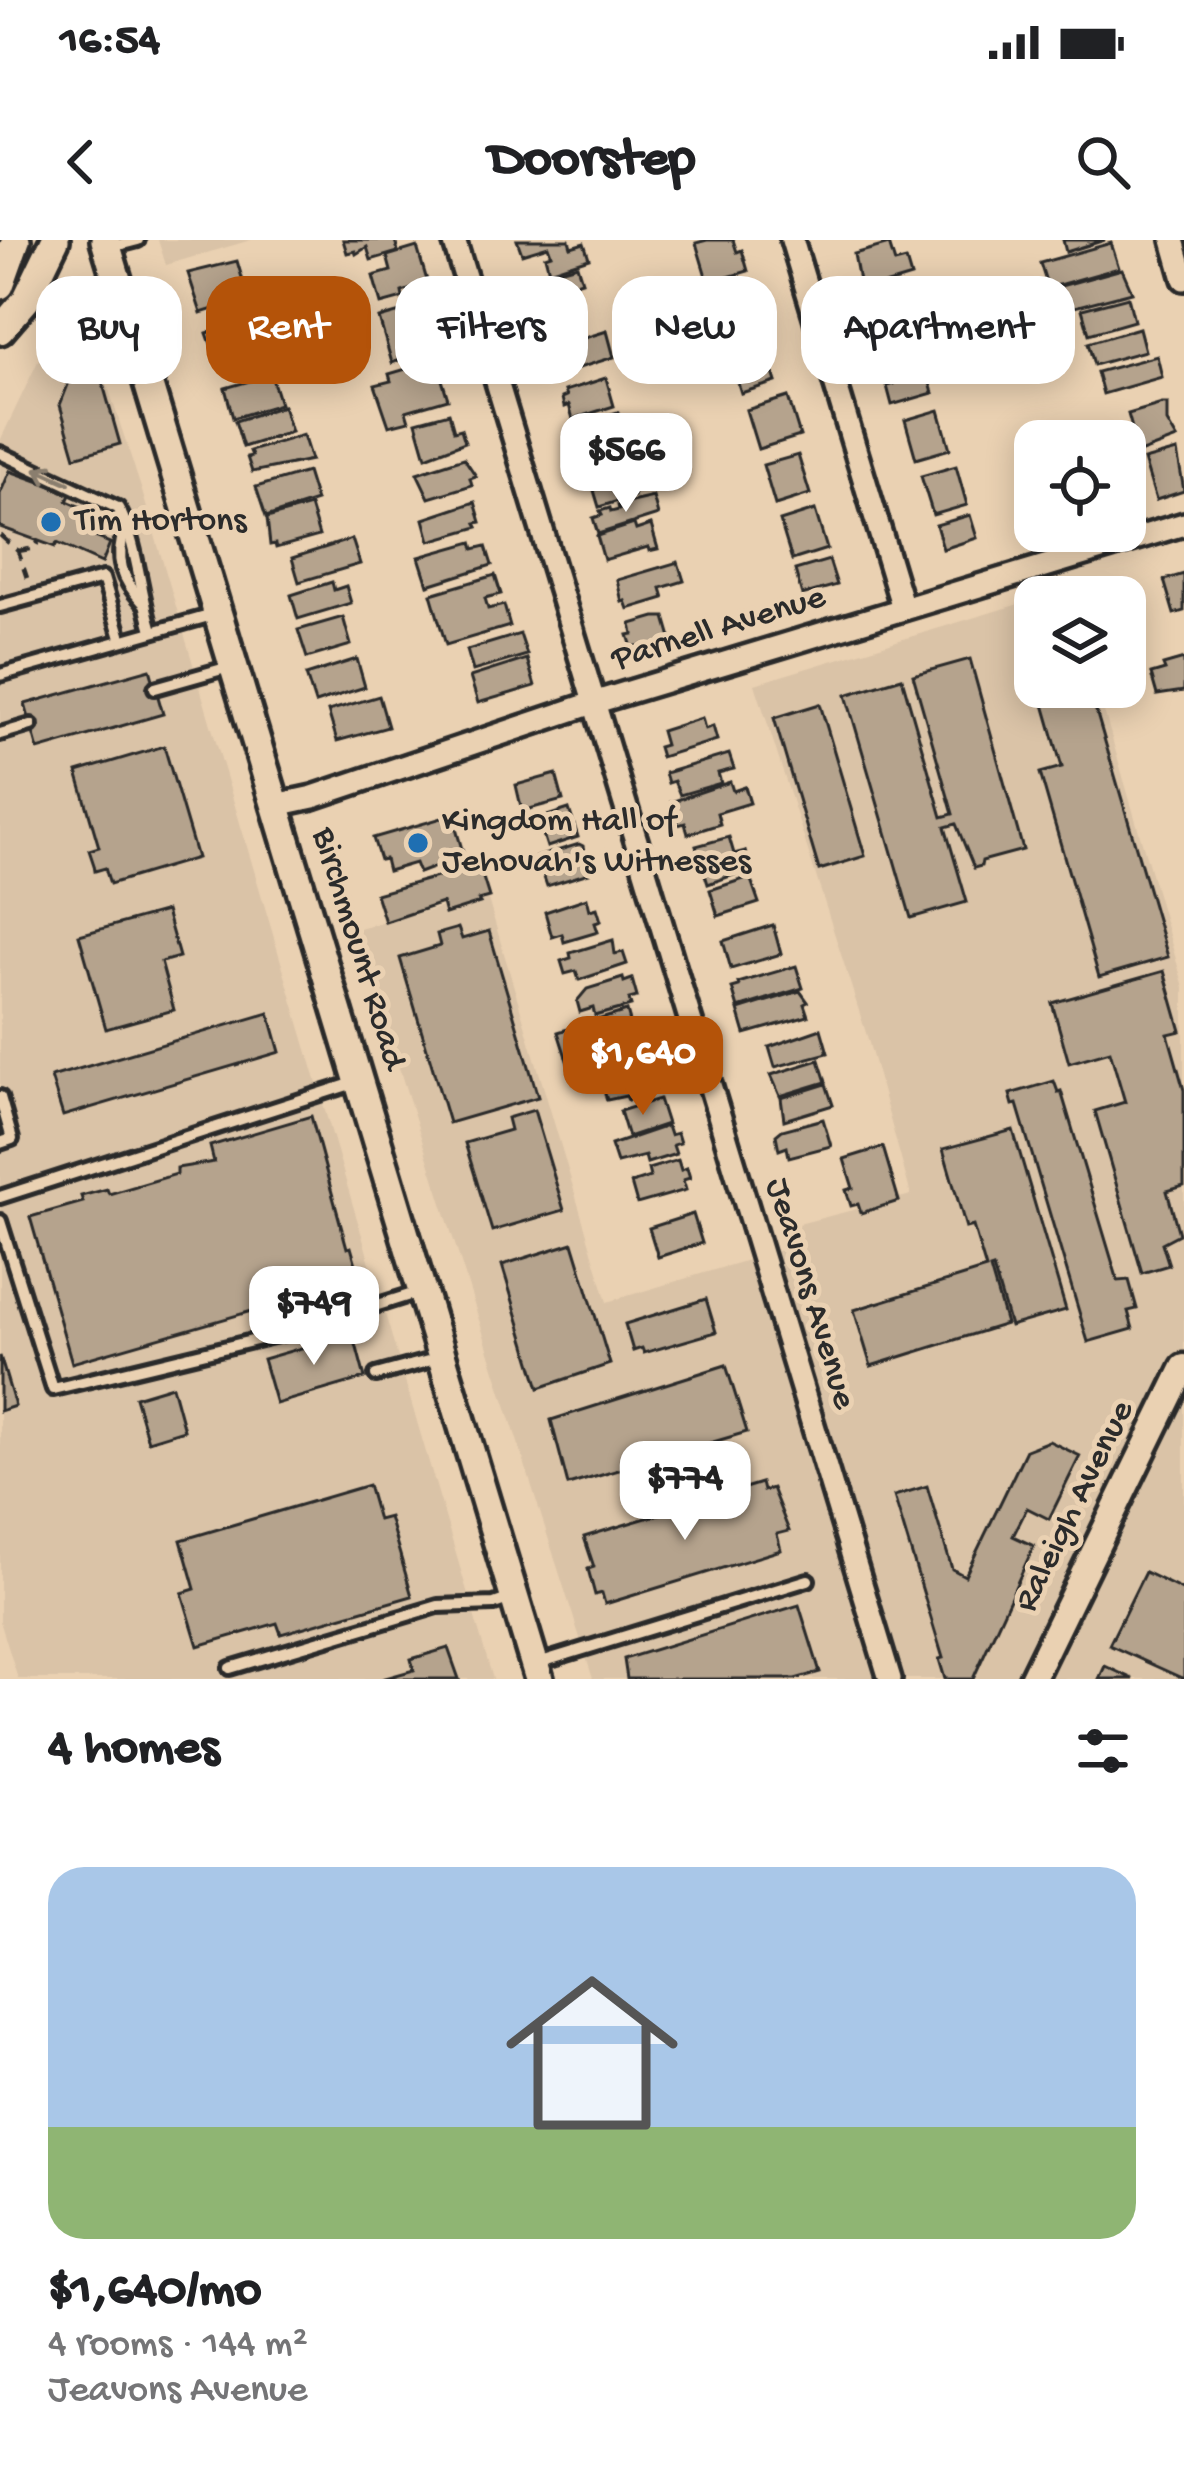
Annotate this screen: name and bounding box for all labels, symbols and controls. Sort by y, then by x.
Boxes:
text: 16:54 [60,16,160,69]
icon: back [48,129,114,195]
icon: search [1070,129,1136,195]
text: Doorstep [489,130,695,194]
chip: Buy [36,276,182,384]
chip: Rent [206,276,371,384]
chip: Filters [395,276,588,384]
chip: New [612,276,777,384]
chip: Apartment [801,276,1075,384]
pin: $566 [555,413,697,515]
map controls [1014,420,1146,708]
button: locate [1014,420,1146,552]
text: $566 [587,429,665,475]
one-way arrow [35,463,71,485]
place label: Tim Hortons [73,501,248,544]
marker: Tim Hortons [38,509,64,535]
button: layers [1014,576,1146,708]
street label: Parnell Avenue [606,577,831,683]
place label: Kingdom Hall of Jehovah's Witnesses [442,801,753,885]
street label: Birchmount Road [300,822,415,1078]
marker: Kingdom Hall of Jehovah's Witnesses [405,830,431,856]
pin: $1,640 [545,1016,741,1118]
text: $1,640 [590,1032,696,1078]
street label: Jeavons Avenue [753,1173,865,1415]
pin: $749 [243,1266,385,1368]
text: $749 [276,1282,352,1328]
street label: Raleigh Avenue [1006,1394,1146,1620]
pin: $774 [614,1441,756,1543]
text: $774 [647,1457,723,1503]
icon: filters [1070,1718,1136,1784]
text: 4 homes [48,1721,219,1781]
icon: home [484,1945,700,2161]
text: $1,640/mo [48,2263,261,2323]
text: 4 rooms · 144 m² [48,2323,308,2369]
text: Jeavons Avenue [48,2369,307,2415]

